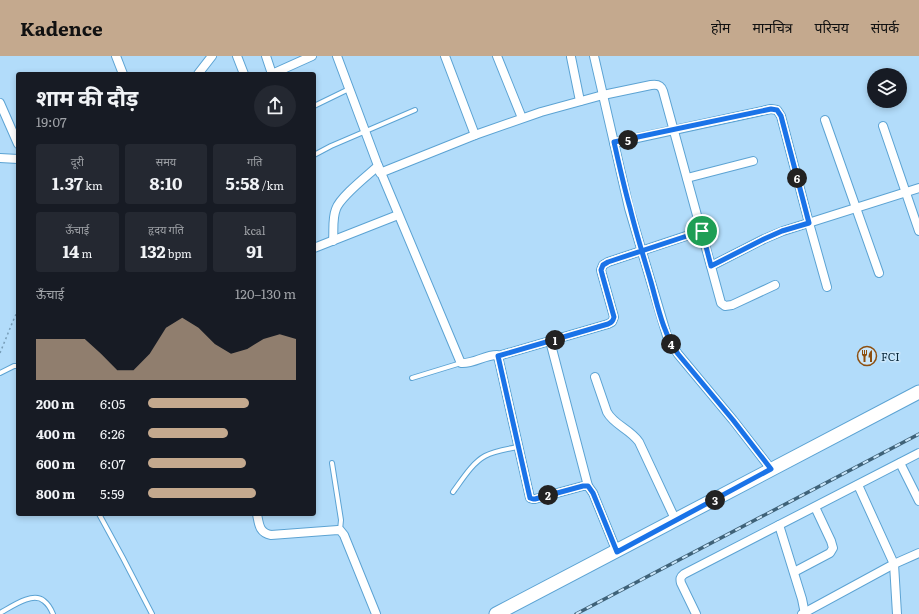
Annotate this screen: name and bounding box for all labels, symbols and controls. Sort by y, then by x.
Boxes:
text: Kadence [20,14,103,42]
text: होम [711,17,730,37]
text: मानचित्र [752,17,793,37]
text: परिचय [815,17,849,37]
text: संपर्क [871,17,899,37]
map controls [867,68,907,108]
button: layers [867,68,907,108]
text: शाम की दौड़ [36,80,138,113]
button: share [254,85,296,127]
text: 19:07 [36,112,67,131]
pin: 5 [618,130,638,150]
text: 5 [625,132,631,148]
text: दूरी [71,153,84,169]
text: समय [156,153,176,169]
text: गति [247,153,262,169]
pin: 6 [787,168,807,188]
text: 1.37 [52,170,83,195]
text: 8:10 [149,170,183,195]
text: 5:58 [225,170,260,195]
text: 6 [794,170,800,186]
text: km [83,177,103,193]
text: /km [260,177,284,193]
pin [685,214,719,248]
icon: arrive [691,220,713,242]
text: ऊँचाई [65,221,89,237]
text: हृदय गति [148,221,184,237]
text: kcal [244,222,266,238]
text: 14 [63,238,79,263]
text: 132 [140,238,166,263]
text: 91 [246,238,263,263]
text: m [79,245,92,261]
text: bpm [166,245,192,261]
text: ऊँचाई [36,284,64,303]
text: 120–130 m [235,284,296,303]
pin: 1 [545,330,565,350]
text: 1 [553,332,557,348]
pin: 4 [661,334,681,354]
text: 4 [668,336,674,352]
restaurant icon: FCI [856,345,878,367]
place label: FCI [881,348,900,364]
text: 200 m [36,394,75,413]
text: 6:05 [100,394,125,413]
text: 400 m [36,424,75,443]
text: 6:26 [100,424,125,443]
text: 600 m [36,454,75,473]
text: 6:07 [100,454,125,473]
text: 800 m [36,484,75,503]
text: 5:59 [100,484,124,503]
pin: 2 [538,485,558,505]
text: 2 [545,487,551,503]
pin: 3 [705,490,725,510]
text: 3 [712,492,718,508]

